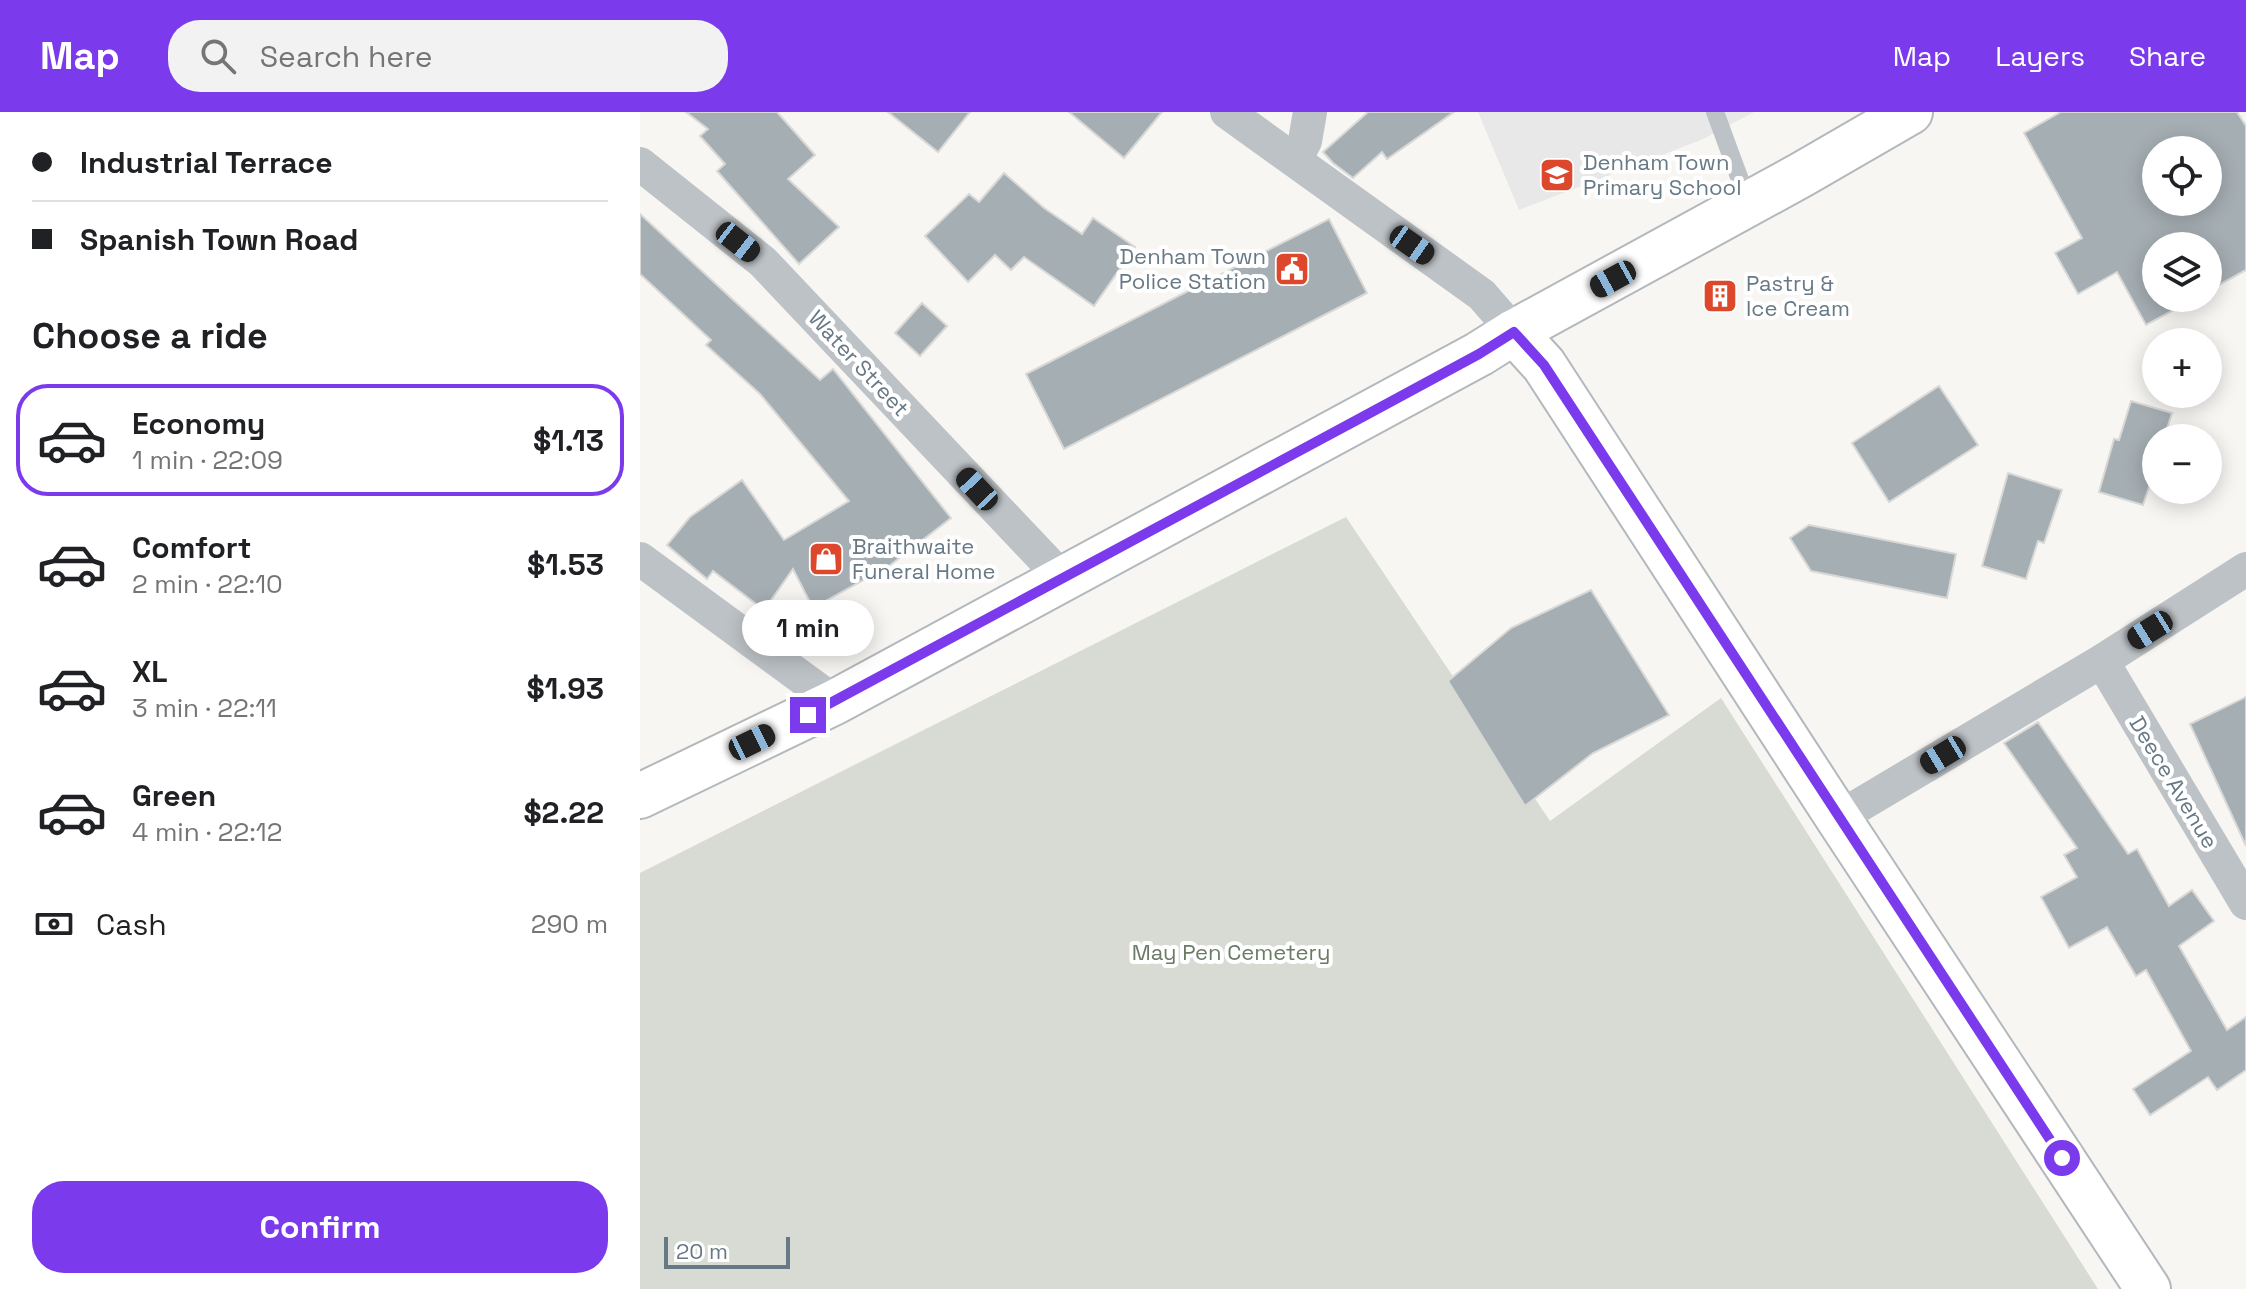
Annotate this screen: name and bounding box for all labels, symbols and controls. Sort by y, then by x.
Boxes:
search box [168,20,728,92]
text: Map [40,32,120,80]
icon: search [196,34,240,78]
text: Search here [260,37,433,76]
text: Map [1893,38,1951,74]
text: Layers [1995,38,2085,74]
text: Share [2129,38,2206,74]
map controls [2142,136,2222,504]
button: locate [2142,136,2222,216]
text: Industrial Terrace [80,143,332,182]
place label: Denham Town Primary School [1583,148,1742,201]
school or university icon: Denham Town Primary School [1538,156,1576,194]
car [712,218,764,266]
text: Spanish Town Road [80,220,358,259]
car [1385,221,1439,269]
button: layers [2142,232,2222,312]
place label: Denham Town Police Station [1119,242,1266,295]
public building icon: Denham Town Police Station [1273,250,1311,288]
car [1586,257,1640,301]
place label: Pastry & Ice Cream [1746,269,1850,322]
building icon: Pastry & Ice Cream [1701,277,1739,315]
street label: Water Street [803,304,915,422]
text: Choose a ride [32,313,268,359]
button: + [2142,328,2222,408]
icon: car [36,404,108,476]
text: Economy [132,404,265,443]
text: $1.13 [533,421,604,460]
button: − [2142,424,2222,504]
text: 1 min · 22:09 [132,443,283,477]
car [952,463,1002,515]
icon: car [36,528,108,600]
text: Comfort [132,528,251,567]
place label: Braithwaite Funeral Home [852,532,995,585]
shop icon: Braithwaite Funeral Home [807,540,845,578]
text: $1.53 [527,545,604,584]
text: 2 min · 22:10 [132,567,283,601]
callout: 1 min [742,599,874,655]
car [2123,607,2177,653]
text: 1 min [776,611,840,645]
icon: car [36,652,108,724]
text: XL [132,652,168,691]
text: $1.93 [527,669,604,708]
text: 3 min · 22:11 [132,691,277,725]
route end [790,697,826,733]
street label: Deece Avenue [2123,711,2225,853]
car [725,721,779,763]
car [1916,732,1970,778]
icon: car [36,776,108,848]
text: Green [132,776,216,815]
text: $2.22 [523,793,604,832]
text: 4 min · 22:12 [132,815,282,849]
icon: cash [32,902,76,946]
text: Cash [96,905,167,944]
text: 290 m [531,907,608,941]
park label: May Pen Cemetery [1132,938,1330,966]
route start [2044,1140,2080,1176]
button: Confirm [32,1181,608,1273]
scale bar [664,1233,790,1269]
text: 20 m [676,1237,728,1265]

